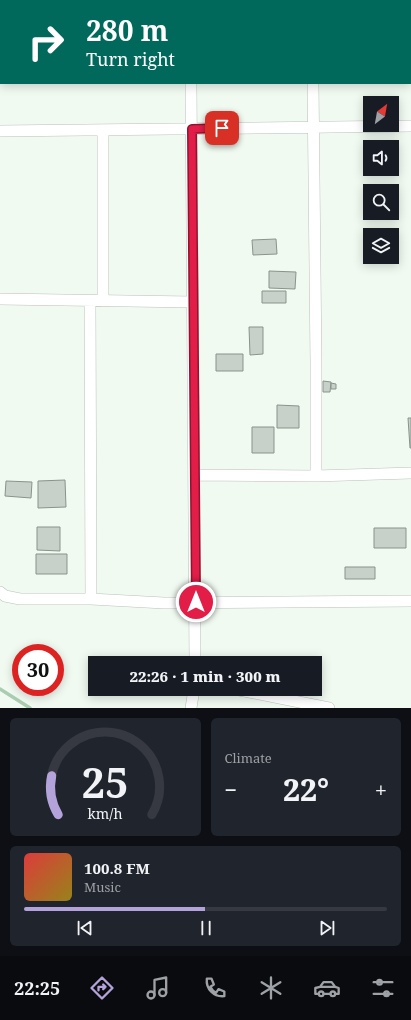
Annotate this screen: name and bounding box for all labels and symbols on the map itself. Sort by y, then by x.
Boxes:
north arrow [363,96,399,132]
pin [205,111,239,145]
position arrow [175,581,217,623]
speed limit sign: 30 [12,644,64,696]

